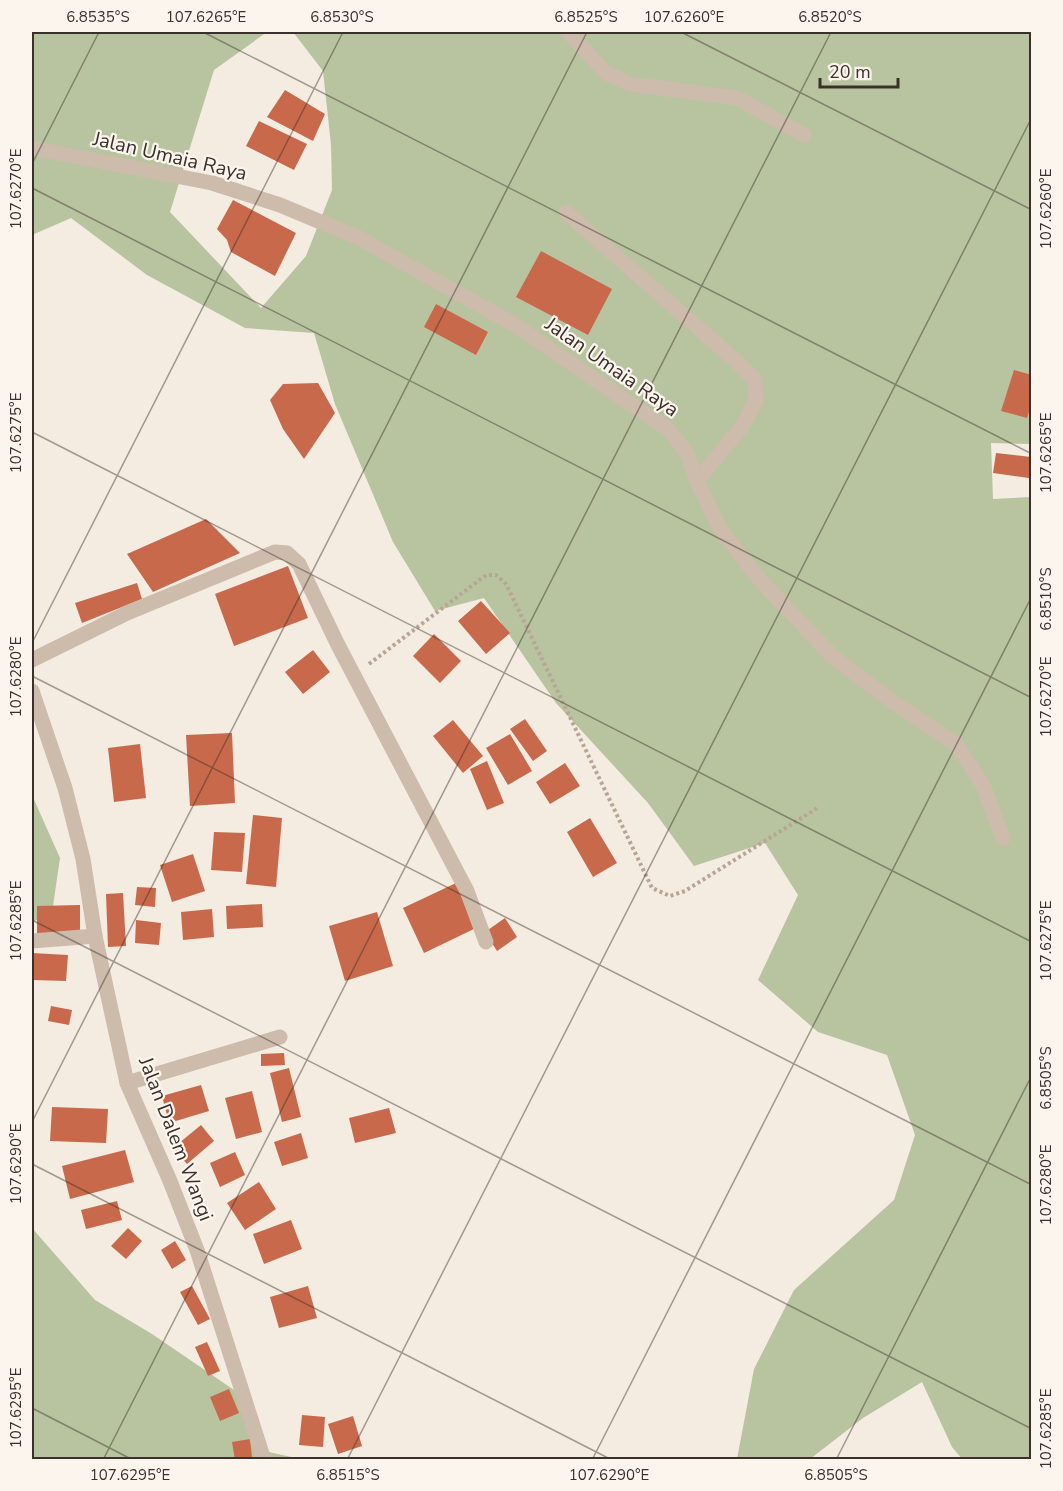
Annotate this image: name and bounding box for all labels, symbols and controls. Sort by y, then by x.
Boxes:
text: 6.8535°S [66,7,130,27]
text: 107.6265°E [166,7,246,27]
text: 6.8530°S [310,7,374,27]
text: 6.8525°S [554,7,618,27]
text: 107.6260°E [644,7,724,27]
text: 6.8520°S [798,7,862,27]
scale bar [820,51,898,89]
text: 20 m [829,60,871,84]
street label: Jalan Umaia Raya [89,125,250,187]
text: 107.6270°E [6,149,26,229]
text: 107.6260°E [1036,169,1056,249]
street label: Jalan Umaia Raya [539,310,684,423]
text: 107.6275°E [6,393,26,473]
text: 107.6265°E [1036,413,1056,493]
text: 6.8510°S [1036,567,1056,631]
text: 107.6280°E [6,637,26,717]
text: 107.6270°E [1036,657,1056,737]
text: 107.6285°E [6,881,26,961]
text: 107.6275°E [1036,901,1056,981]
text: 6.8505°S [1036,1046,1056,1110]
street label: Jalan Dalem Wangi [132,1052,220,1225]
text: 107.6290°E [6,1124,26,1204]
text: 107.6280°E [1036,1145,1056,1225]
text: 107.6295°E [6,1368,26,1448]
text: 107.6285°E [1036,1389,1056,1469]
text: 107.6295°E [90,1465,170,1485]
text: 6.8515°S [316,1465,380,1485]
text: 107.6290°E [569,1465,649,1485]
text: 6.8505°S [804,1465,868,1485]

